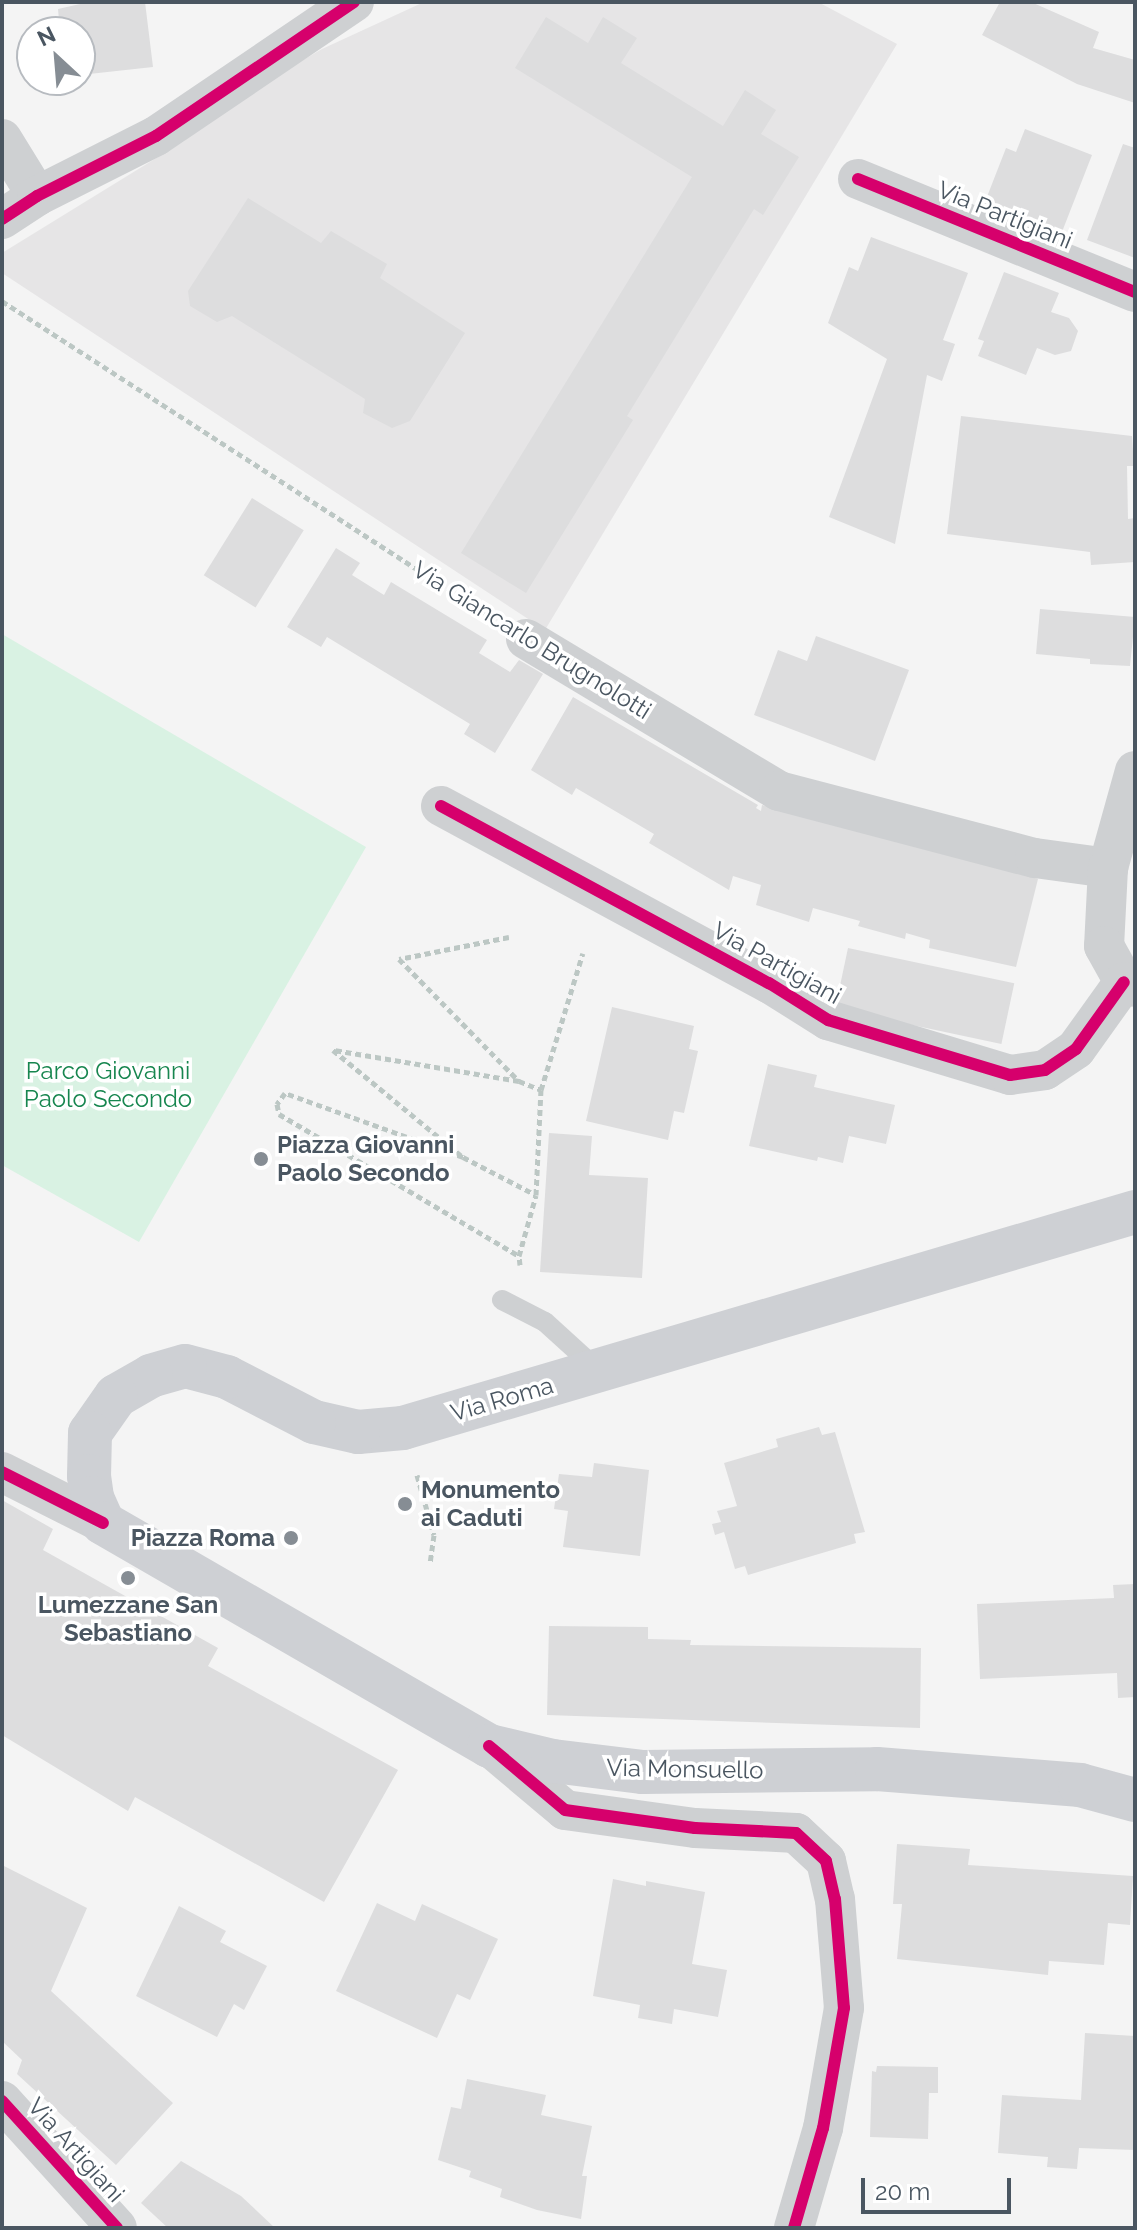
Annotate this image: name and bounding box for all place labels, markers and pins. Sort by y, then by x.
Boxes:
place label: Piazza Giovanni Paolo Secondo [277,1131,454,1187]
marker: Piazza Giovanni Paolo Secondo [252,1150,270,1168]
place label: Monumento ai Caduti [421,1476,560,1532]
marker: Monumento ai Caduti [396,1495,414,1513]
place label: Piazza Roma [131,1524,275,1552]
marker: Piazza Roma [282,1529,300,1547]
marker: Lumezzane San Sebastiano [119,1569,137,1587]
place label: Lumezzane San Sebastiano [38,1591,218,1647]

